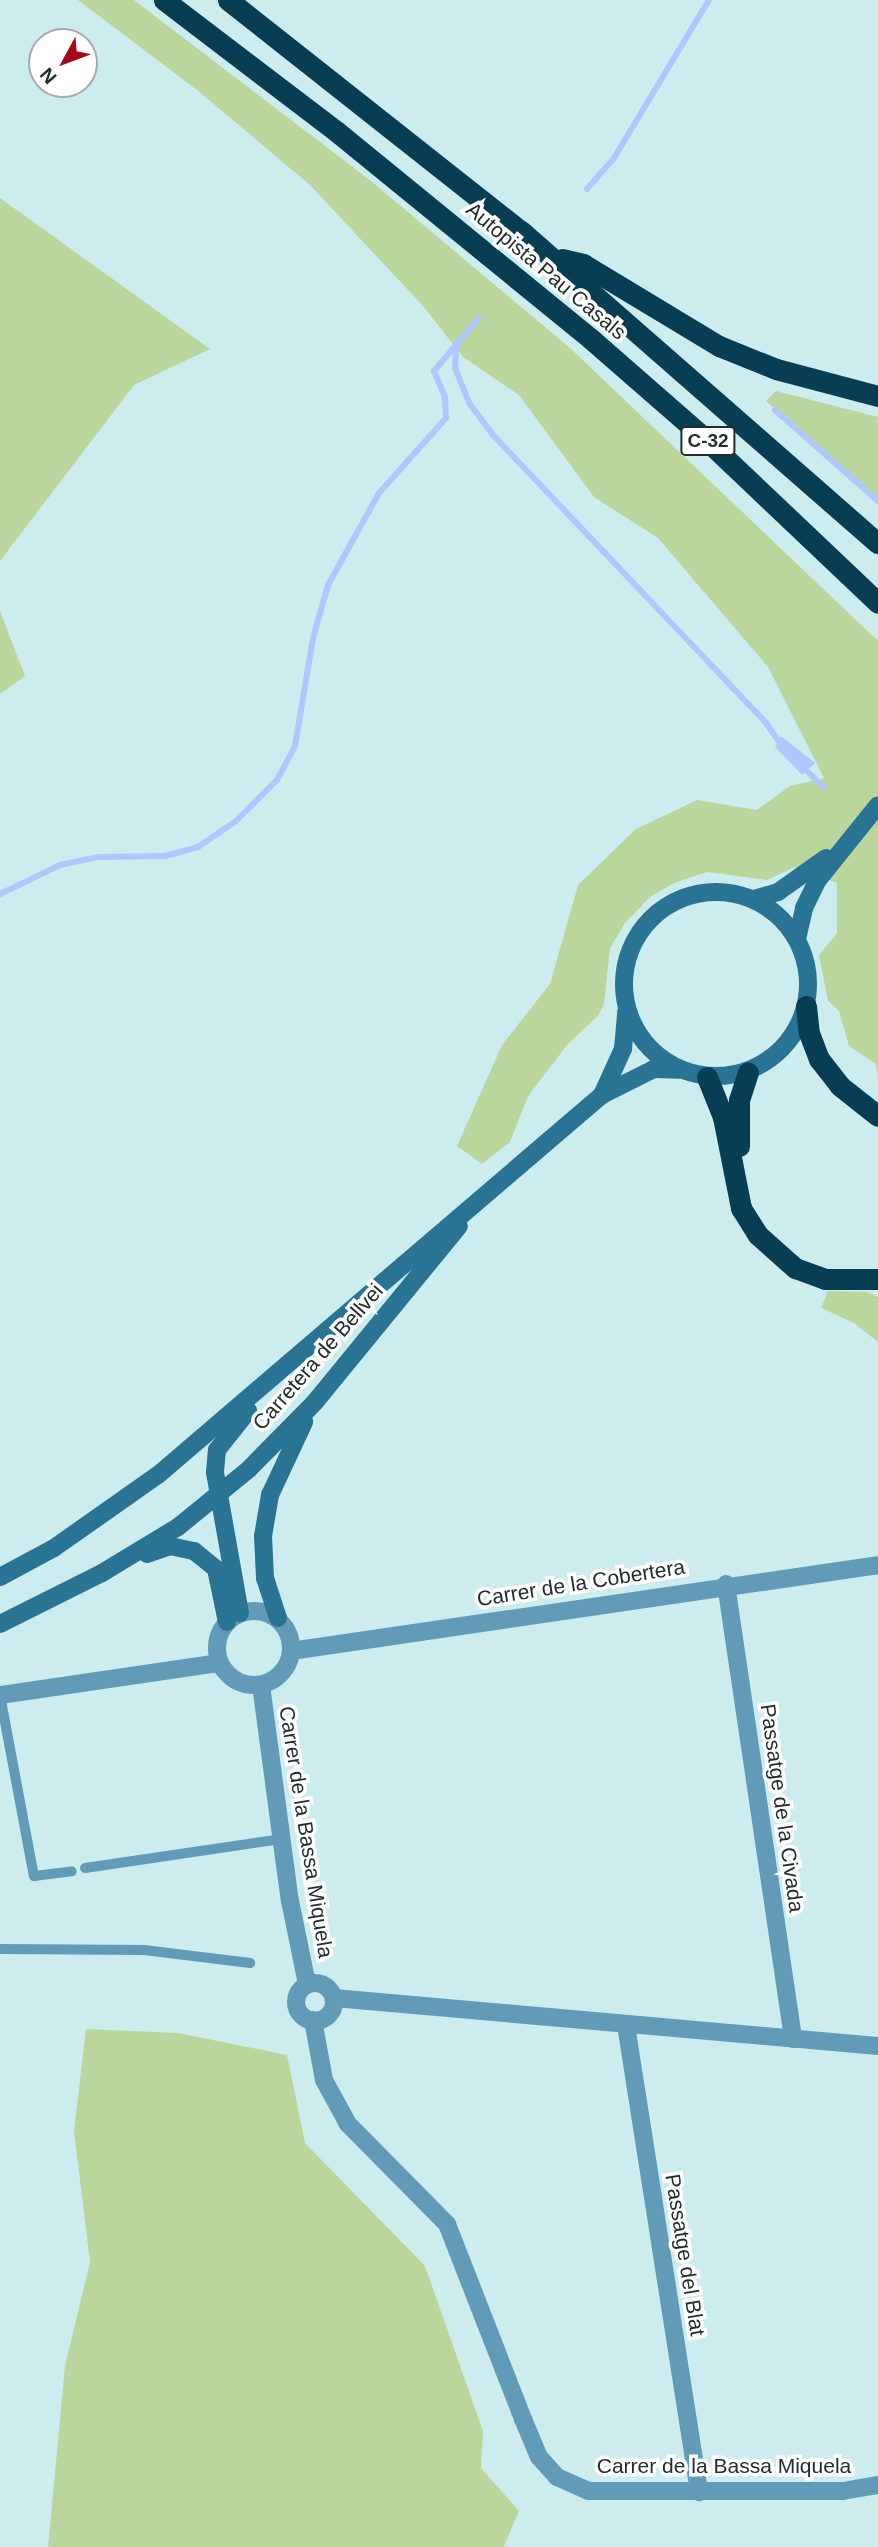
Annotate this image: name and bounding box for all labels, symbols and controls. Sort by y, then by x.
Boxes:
north arrow [28,28,98,98]
text: N [36,64,61,88]
street label: Autopista Pau Casals [461,197,631,345]
road number: C-32 [680,426,736,456]
street label: Carretera de Bellvei [248,1279,388,1435]
street label: Carrer de la Cobertera [475,1554,687,1612]
street label: Passatge de la Civada [755,1702,809,1914]
street label: Carrer de la Bassa Miquela [274,1704,338,1960]
street label: Passatge del Blat [660,2172,710,2338]
street label: Carrer de la Bassa Miquela [597,2453,851,2479]

